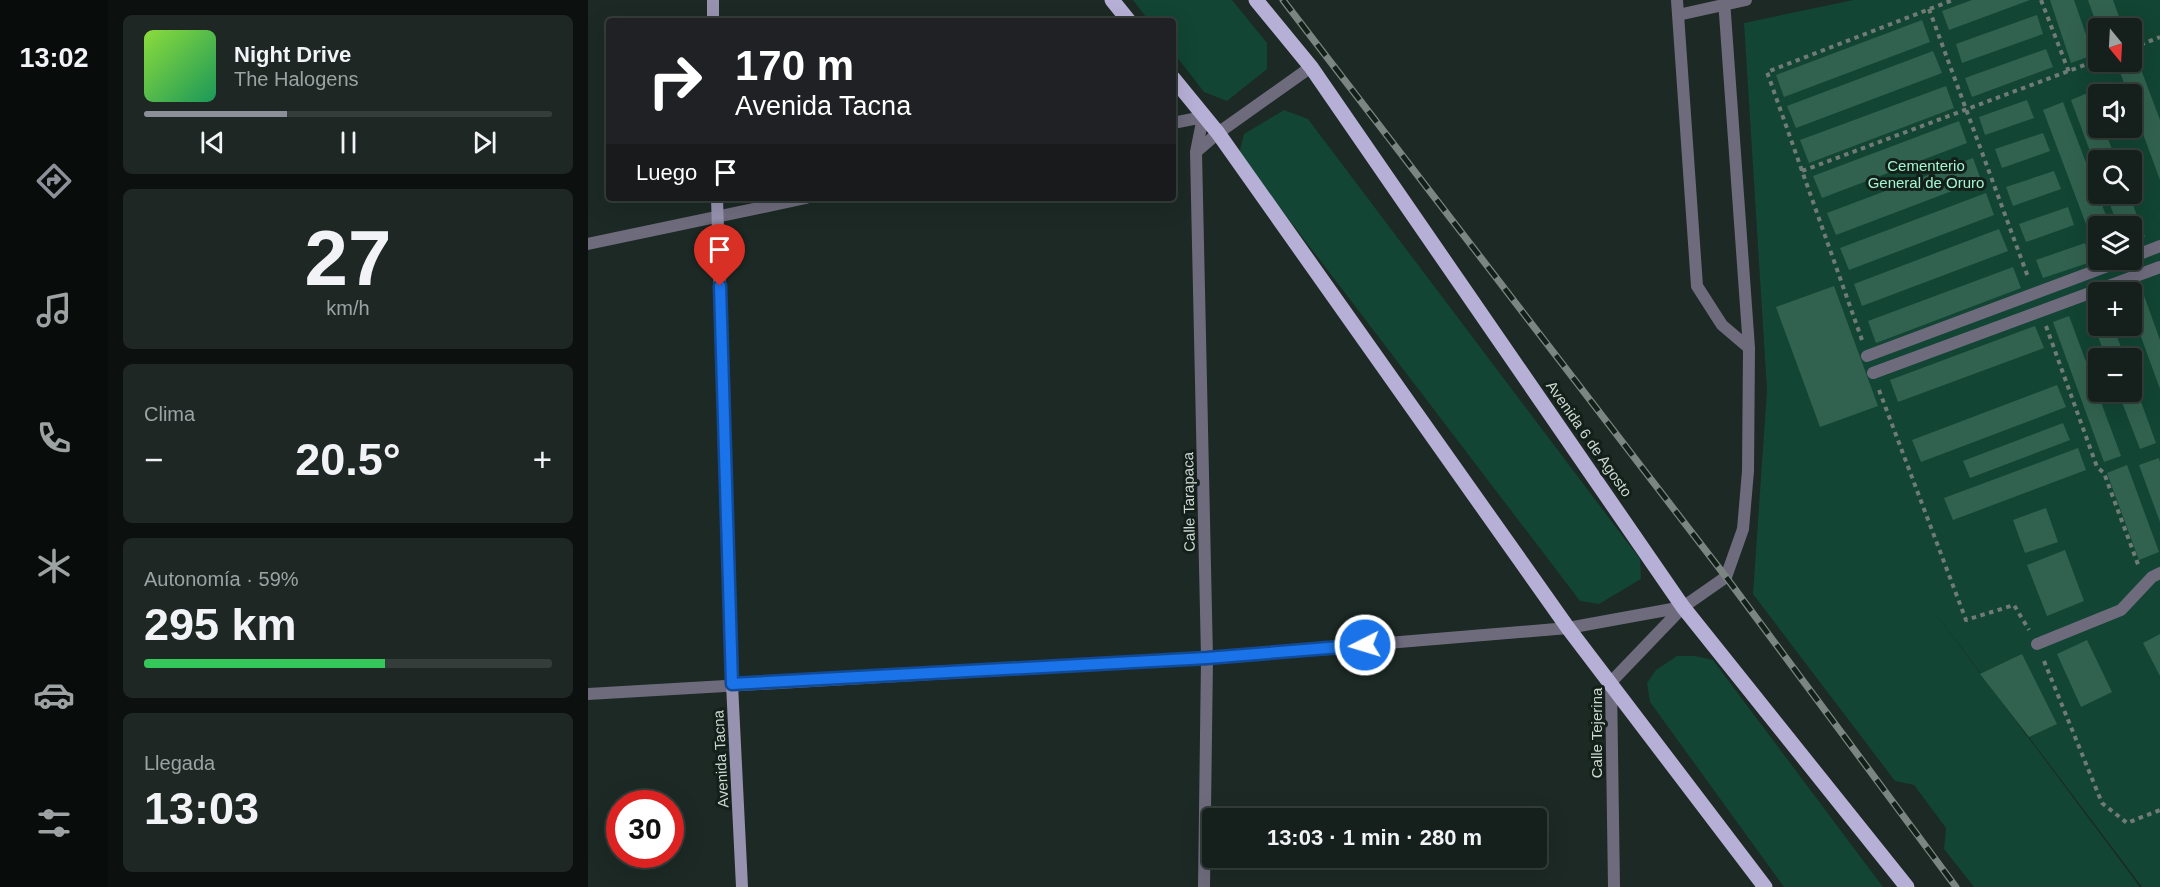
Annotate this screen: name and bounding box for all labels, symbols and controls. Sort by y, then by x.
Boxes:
north arrow [2088,18,2142,72]
map controls [2088,18,2142,402]
text: Night Drive [234,42,351,67]
icon: right [636,42,714,120]
text: 170 m [735,42,854,89]
text: 13:02 [19,43,89,73]
text: The Halogens [234,68,359,90]
button: sound [2088,84,2142,138]
text: Avenida Tacna [735,91,911,121]
icon: previous [196,126,229,159]
icon: pause [332,126,365,159]
icon: next [468,126,501,159]
button: search [2088,150,2142,204]
icon: arrive [709,156,742,189]
park label: Cementerio General de Oruro [1868,157,1984,191]
icon: directions [33,160,75,202]
text: Luego [636,160,697,185]
text: 27 [305,214,391,302]
button: layers [2088,216,2142,270]
pin [694,224,745,286]
icon: arrive [703,233,736,266]
button: + [2088,282,2142,336]
icon: music [33,289,75,331]
text: km/h [326,297,370,319]
button: − [2088,348,2142,402]
street label: Avenida 6 de Agosto [1543,378,1636,500]
text: Clima [144,403,195,425]
icon: phone [33,417,75,459]
text: 20.5° [295,434,401,485]
text: − [144,441,163,478]
text: + [533,441,552,478]
street label: Calle Tarapaca [1179,451,1198,552]
icon: climate [33,545,75,587]
text: Autonomía · 59% [144,568,299,590]
text: 295 km [144,599,297,650]
position arrow [1333,613,1397,677]
icon: car [33,674,75,716]
street label: Calle Tejerina [1588,687,1605,778]
street label: Avenida Tacna [709,709,732,808]
text: Llegada [144,752,215,774]
text: 13:03 [144,783,259,834]
speed limit sign: 30 [606,790,684,868]
icon: filters [33,802,75,844]
text: 13:03 · 1 min · 280 m [1267,825,1482,850]

